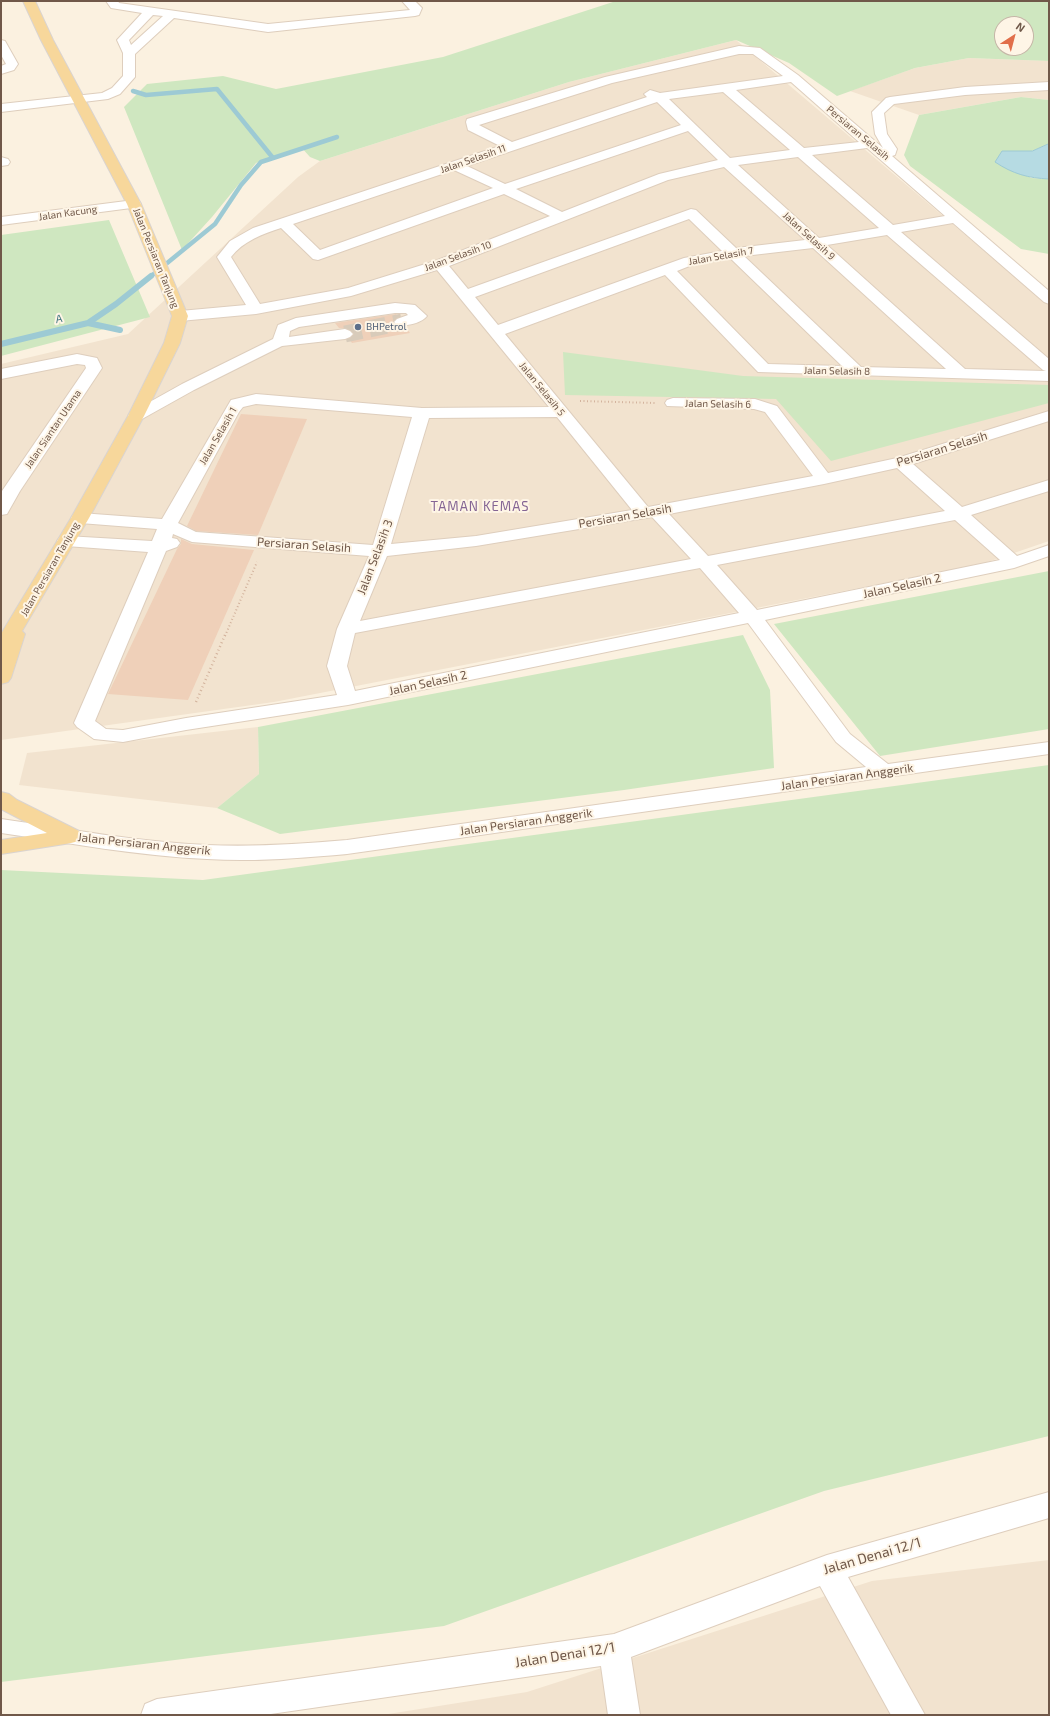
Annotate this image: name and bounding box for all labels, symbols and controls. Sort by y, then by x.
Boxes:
north arrow [994,16,1034,56]
text: N [1014,19,1028,34]
street label: Persiaran Selasih [824,103,892,163]
street label: Jalan Selasih 11 [439,142,507,176]
street label: Jalan Kacung [38,203,98,223]
street label: Jalan Persiaran Tanjung [130,206,182,310]
street label: Jalan Selasih 9 [780,209,838,263]
street label: Jalan Selasih 10 [423,238,493,274]
street label: Jalan Selasih 7 [688,244,754,268]
water label: A [54,312,64,326]
place label: BHPetrol [366,321,406,333]
marker: BHPetrol [353,322,363,332]
street label: Jalan Selasih 5 [517,360,567,418]
street label: Jalan Selasih 8 [804,364,870,378]
street label: Jalan Siantan Utama [22,387,84,471]
street label: Jalan Selasih 6 [685,397,751,411]
street label: Jalan Selasih 1 [197,405,239,467]
street label: Persiaran Selasih [895,428,989,470]
district label: TAMAN KEMAS [430,499,530,515]
street label: Persiaran Selasih [577,501,673,531]
street label: Jalan Selasih 3 [354,517,396,597]
street label: Jalan Persiaran Tanjung [18,520,82,618]
street label: Persiaran Selasih [256,535,352,555]
street label: Jalan Selasih 2 [862,571,942,601]
street label: Jalan Selasih 2 [388,668,468,698]
street label: Jalan Persiaran Anggerik [780,761,914,793]
street label: Jalan Persiaran Anggerik [459,806,593,838]
street label: Jalan Persiaran Anggerik [77,830,211,858]
street label: Jalan Denai 12/1 [821,1534,923,1578]
street label: Jalan Denai 12/1 [514,1639,616,1671]

